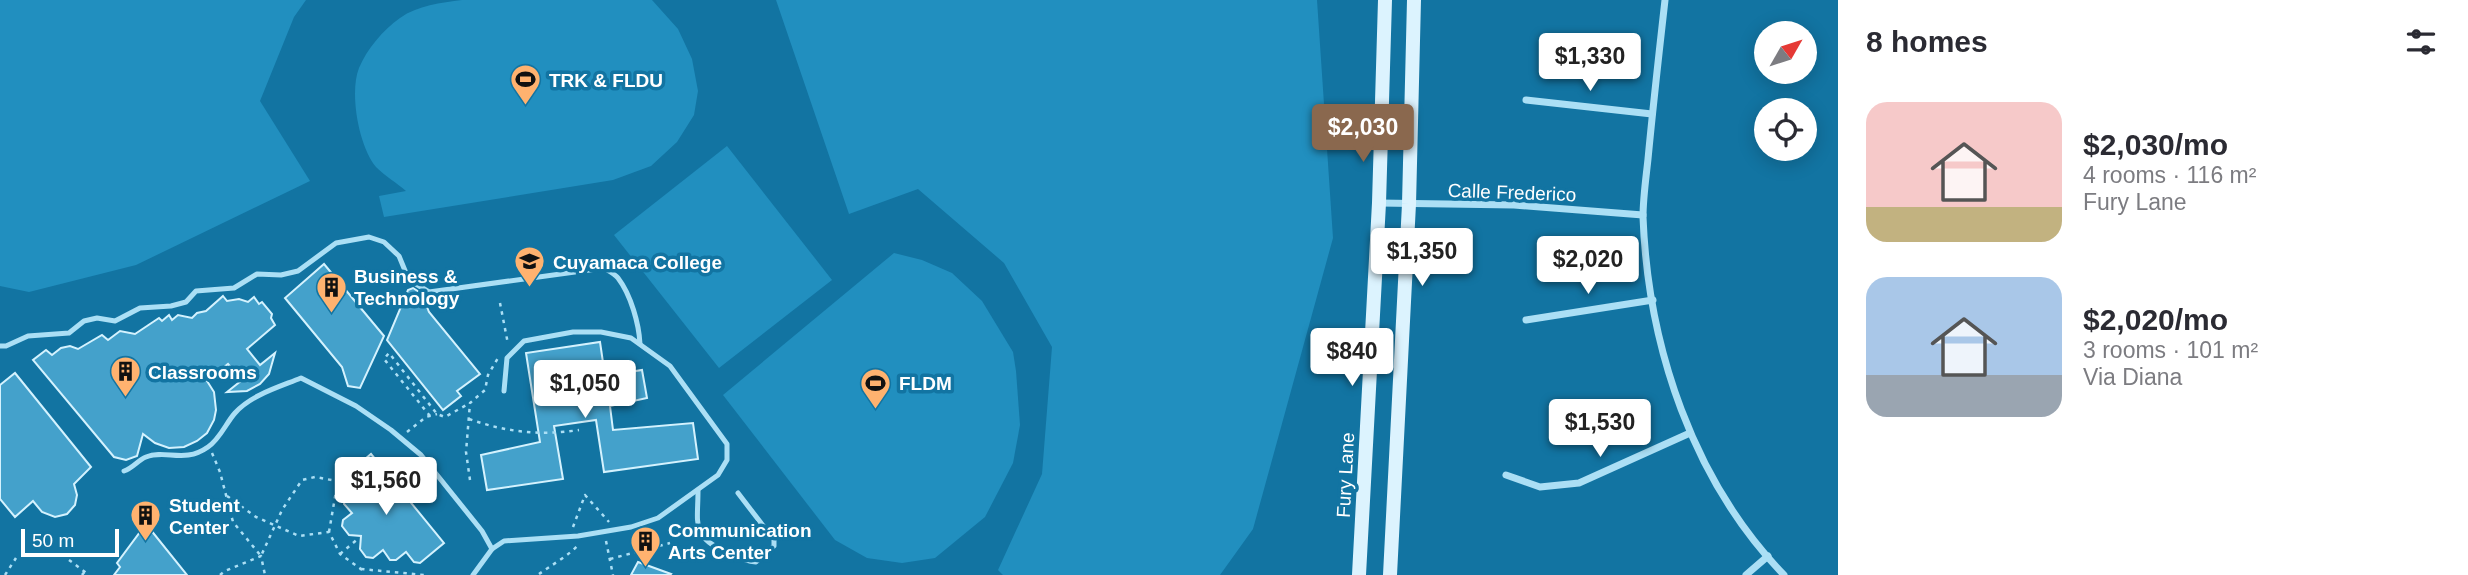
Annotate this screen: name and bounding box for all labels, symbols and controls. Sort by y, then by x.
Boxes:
north arrow [1754,21,1816,84]
map controls [1754,21,1817,161]
icon: filters [2402,23,2440,61]
text: 8 homes [1866,25,1988,58]
pin: $1,330 [1533,34,1647,93]
text: $1,330 [1555,43,1625,69]
sports icon: TRK & FLDU [509,63,543,107]
place label: TRK & FLDU [549,70,663,91]
button: locate [1754,98,1817,161]
pin: $2,030 [1306,104,1420,164]
text: $2,030 [1328,114,1398,140]
text: $2,030/mo [2083,128,2228,161]
icon: home [1922,130,2006,214]
text: 4 rooms · 116 m² [2083,162,2256,188]
street label: Calle Frederico [1447,180,1577,205]
text: Fury Lane [2083,189,2187,215]
pin: $1,350 [1365,229,1479,288]
pin: $2,020 [1531,236,1645,296]
text: $1,350 [1387,238,1457,264]
school or university icon: Cuyamaca College [513,245,547,289]
text: $2,020 [1553,246,1623,272]
place label: Cuyamaca College [553,252,722,273]
place label: Business & Technology [354,266,460,309]
building icon: Business & Technology [314,270,348,314]
text: $2,020/mo [2083,303,2228,336]
icon: home [1922,305,2006,389]
pin: $840 [1311,328,1393,388]
text: 3 rooms · 101 m² [2083,337,2258,363]
text: $840 [1326,338,1378,364]
building icon: Classrooms [108,355,142,399]
pin: $1,050 [528,360,642,420]
place label: Classrooms [148,362,257,383]
text: Via Diana [2083,364,2182,390]
sports icon: FLDM [859,366,893,410]
text: $1,050 [550,370,620,396]
place label: FLDM [899,373,952,394]
pin: $1,530 [1543,400,1657,459]
text: $1,530 [1565,409,1635,435]
street label: Fury Lane [1333,432,1358,518]
pin: $1,560 [329,458,443,517]
text: $1,560 [351,467,421,493]
place label: Student Center [169,495,240,538]
building icon: Student Center [129,499,163,543]
place label: Communication Arts Center [668,520,812,563]
building icon: Communication Arts Center [628,524,662,568]
scale bar [21,526,119,558]
text: 50 m [32,530,74,551]

